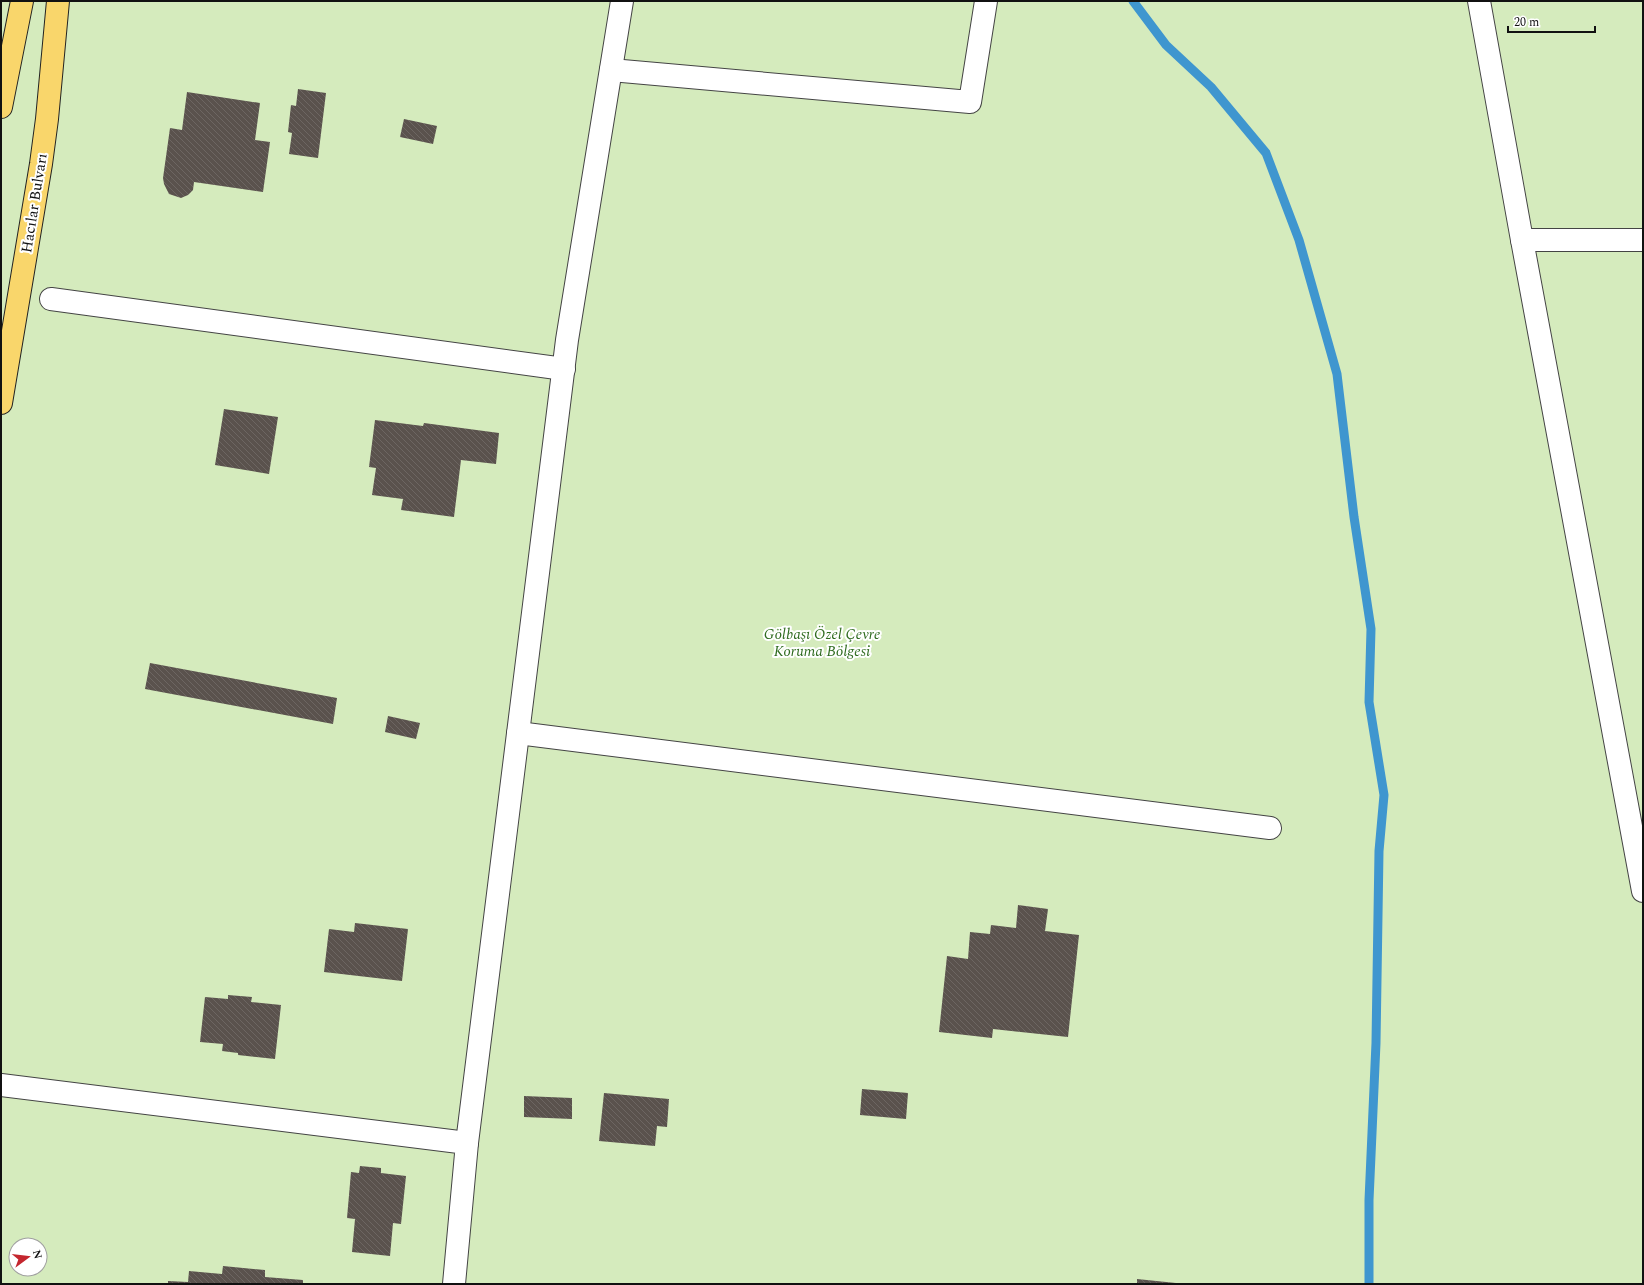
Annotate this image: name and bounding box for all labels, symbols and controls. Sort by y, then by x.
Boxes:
scale bar [1508,8,1595,34]
text: 20 m [1514,13,1539,32]
street label: Hacılar Bulvarı [15,152,54,255]
park label: Gölbaşı Özel Çevre Koruma Bölgesi [764,623,881,663]
north arrow [8,1237,48,1277]
text: N [28,1248,47,1261]

